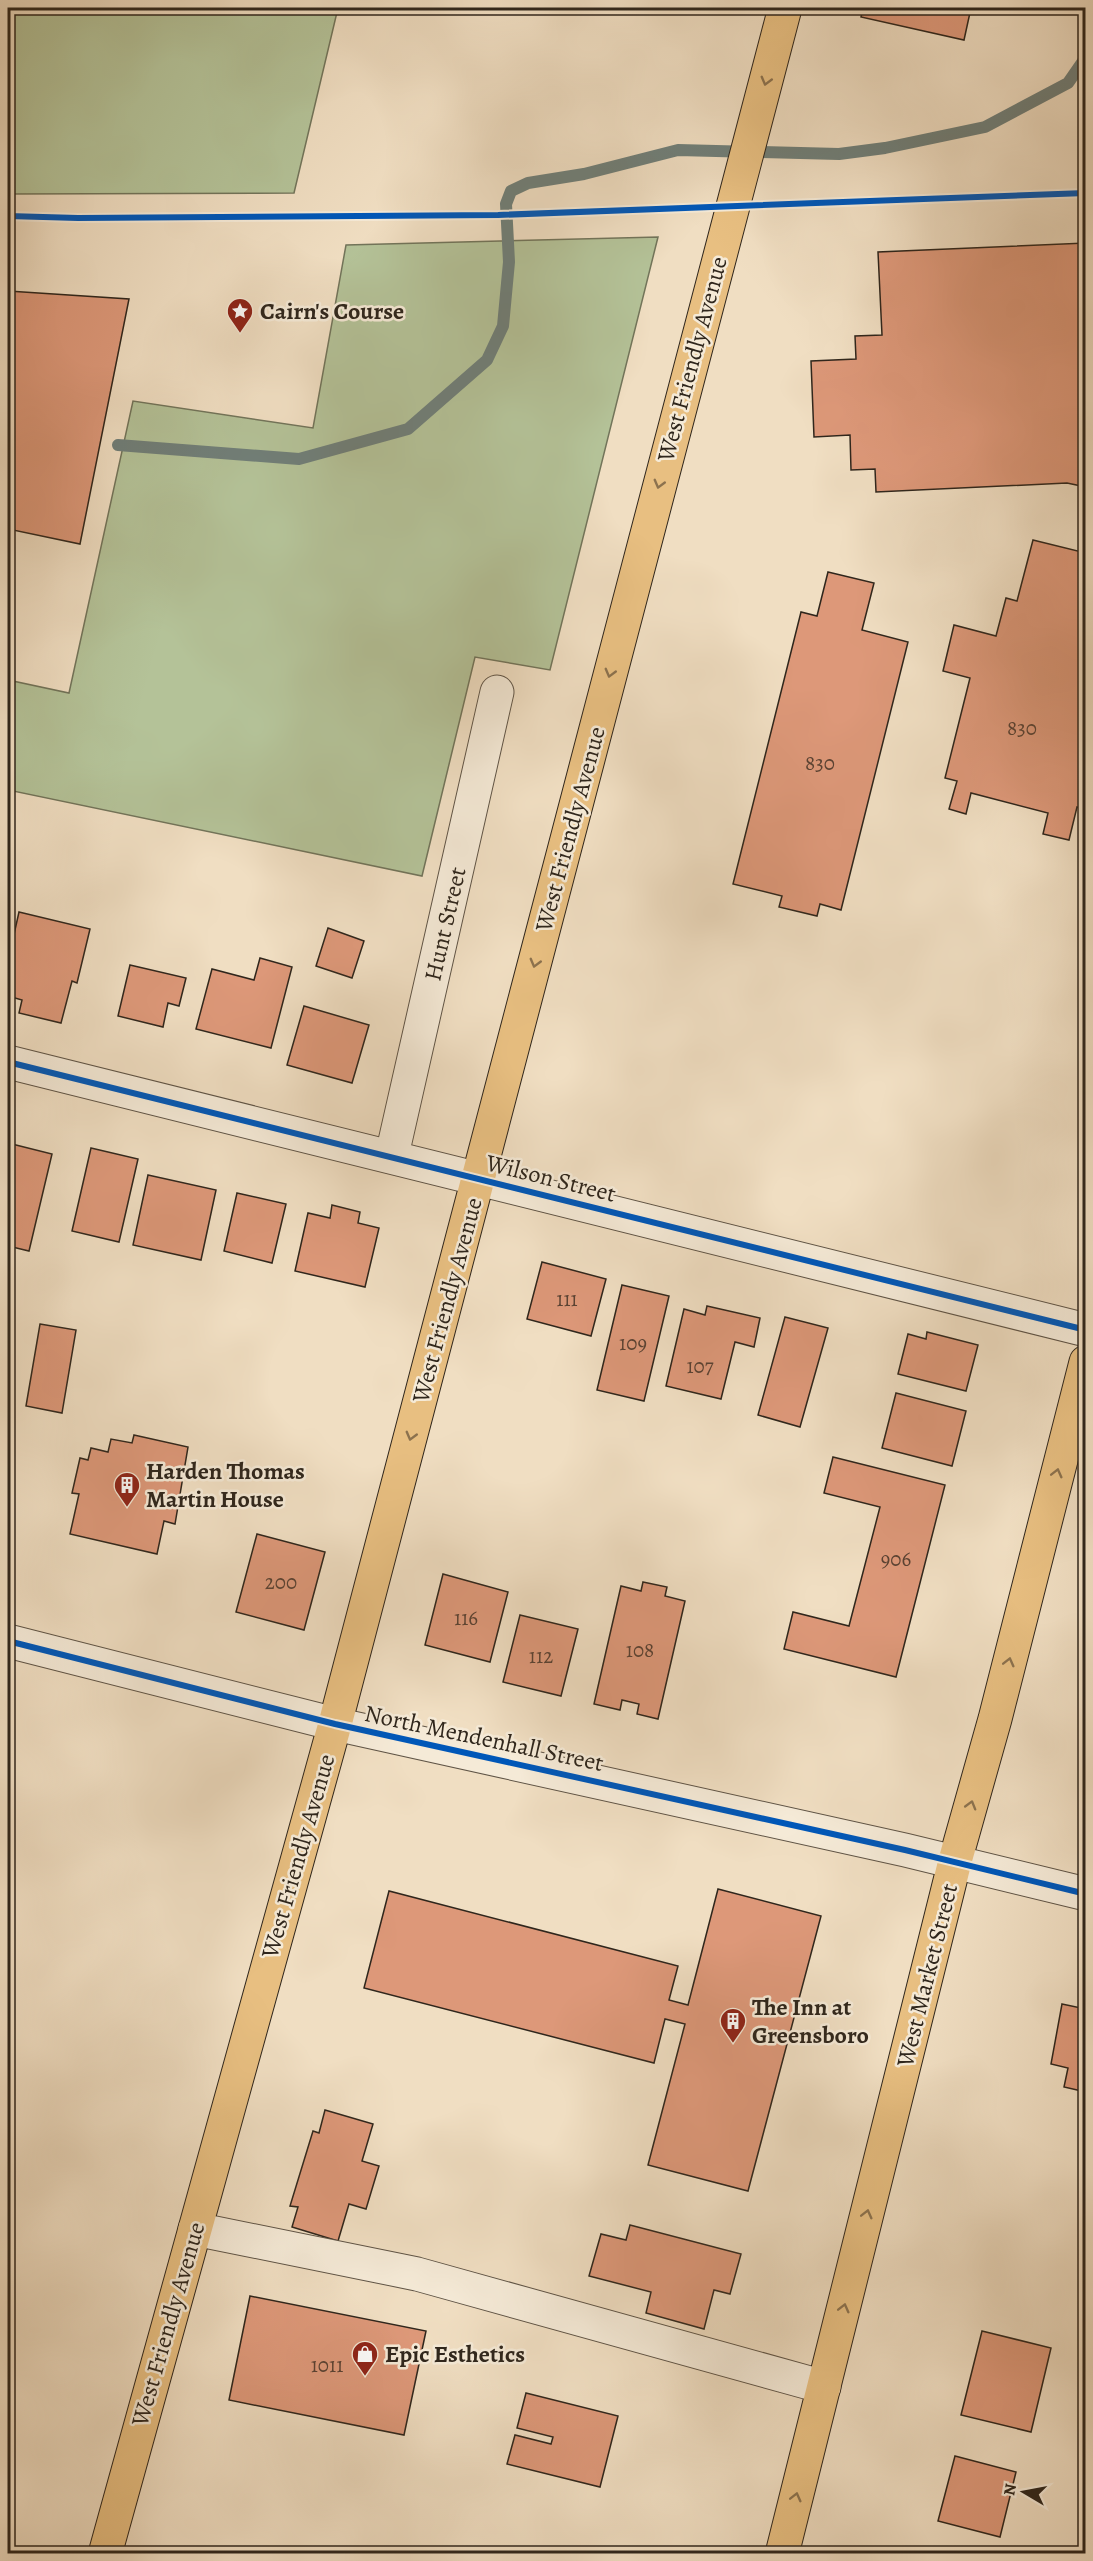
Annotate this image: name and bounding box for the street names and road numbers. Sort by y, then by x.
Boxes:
street label: West Friendly Avenue [649,253,735,466]
street label: West Friendly Avenue [527,723,613,936]
street label: Hunt Street [416,864,474,984]
street label: Wilson Street [482,1146,619,1210]
street label: West Friendly Avenue [404,1194,490,1407]
street label: North Mendenhall Street [362,1697,606,1779]
street label: West Friendly Avenue [253,1750,342,1963]
street label: West Market Street [888,1880,965,2071]
street label: West Friendly Avenue [123,2218,212,2431]

